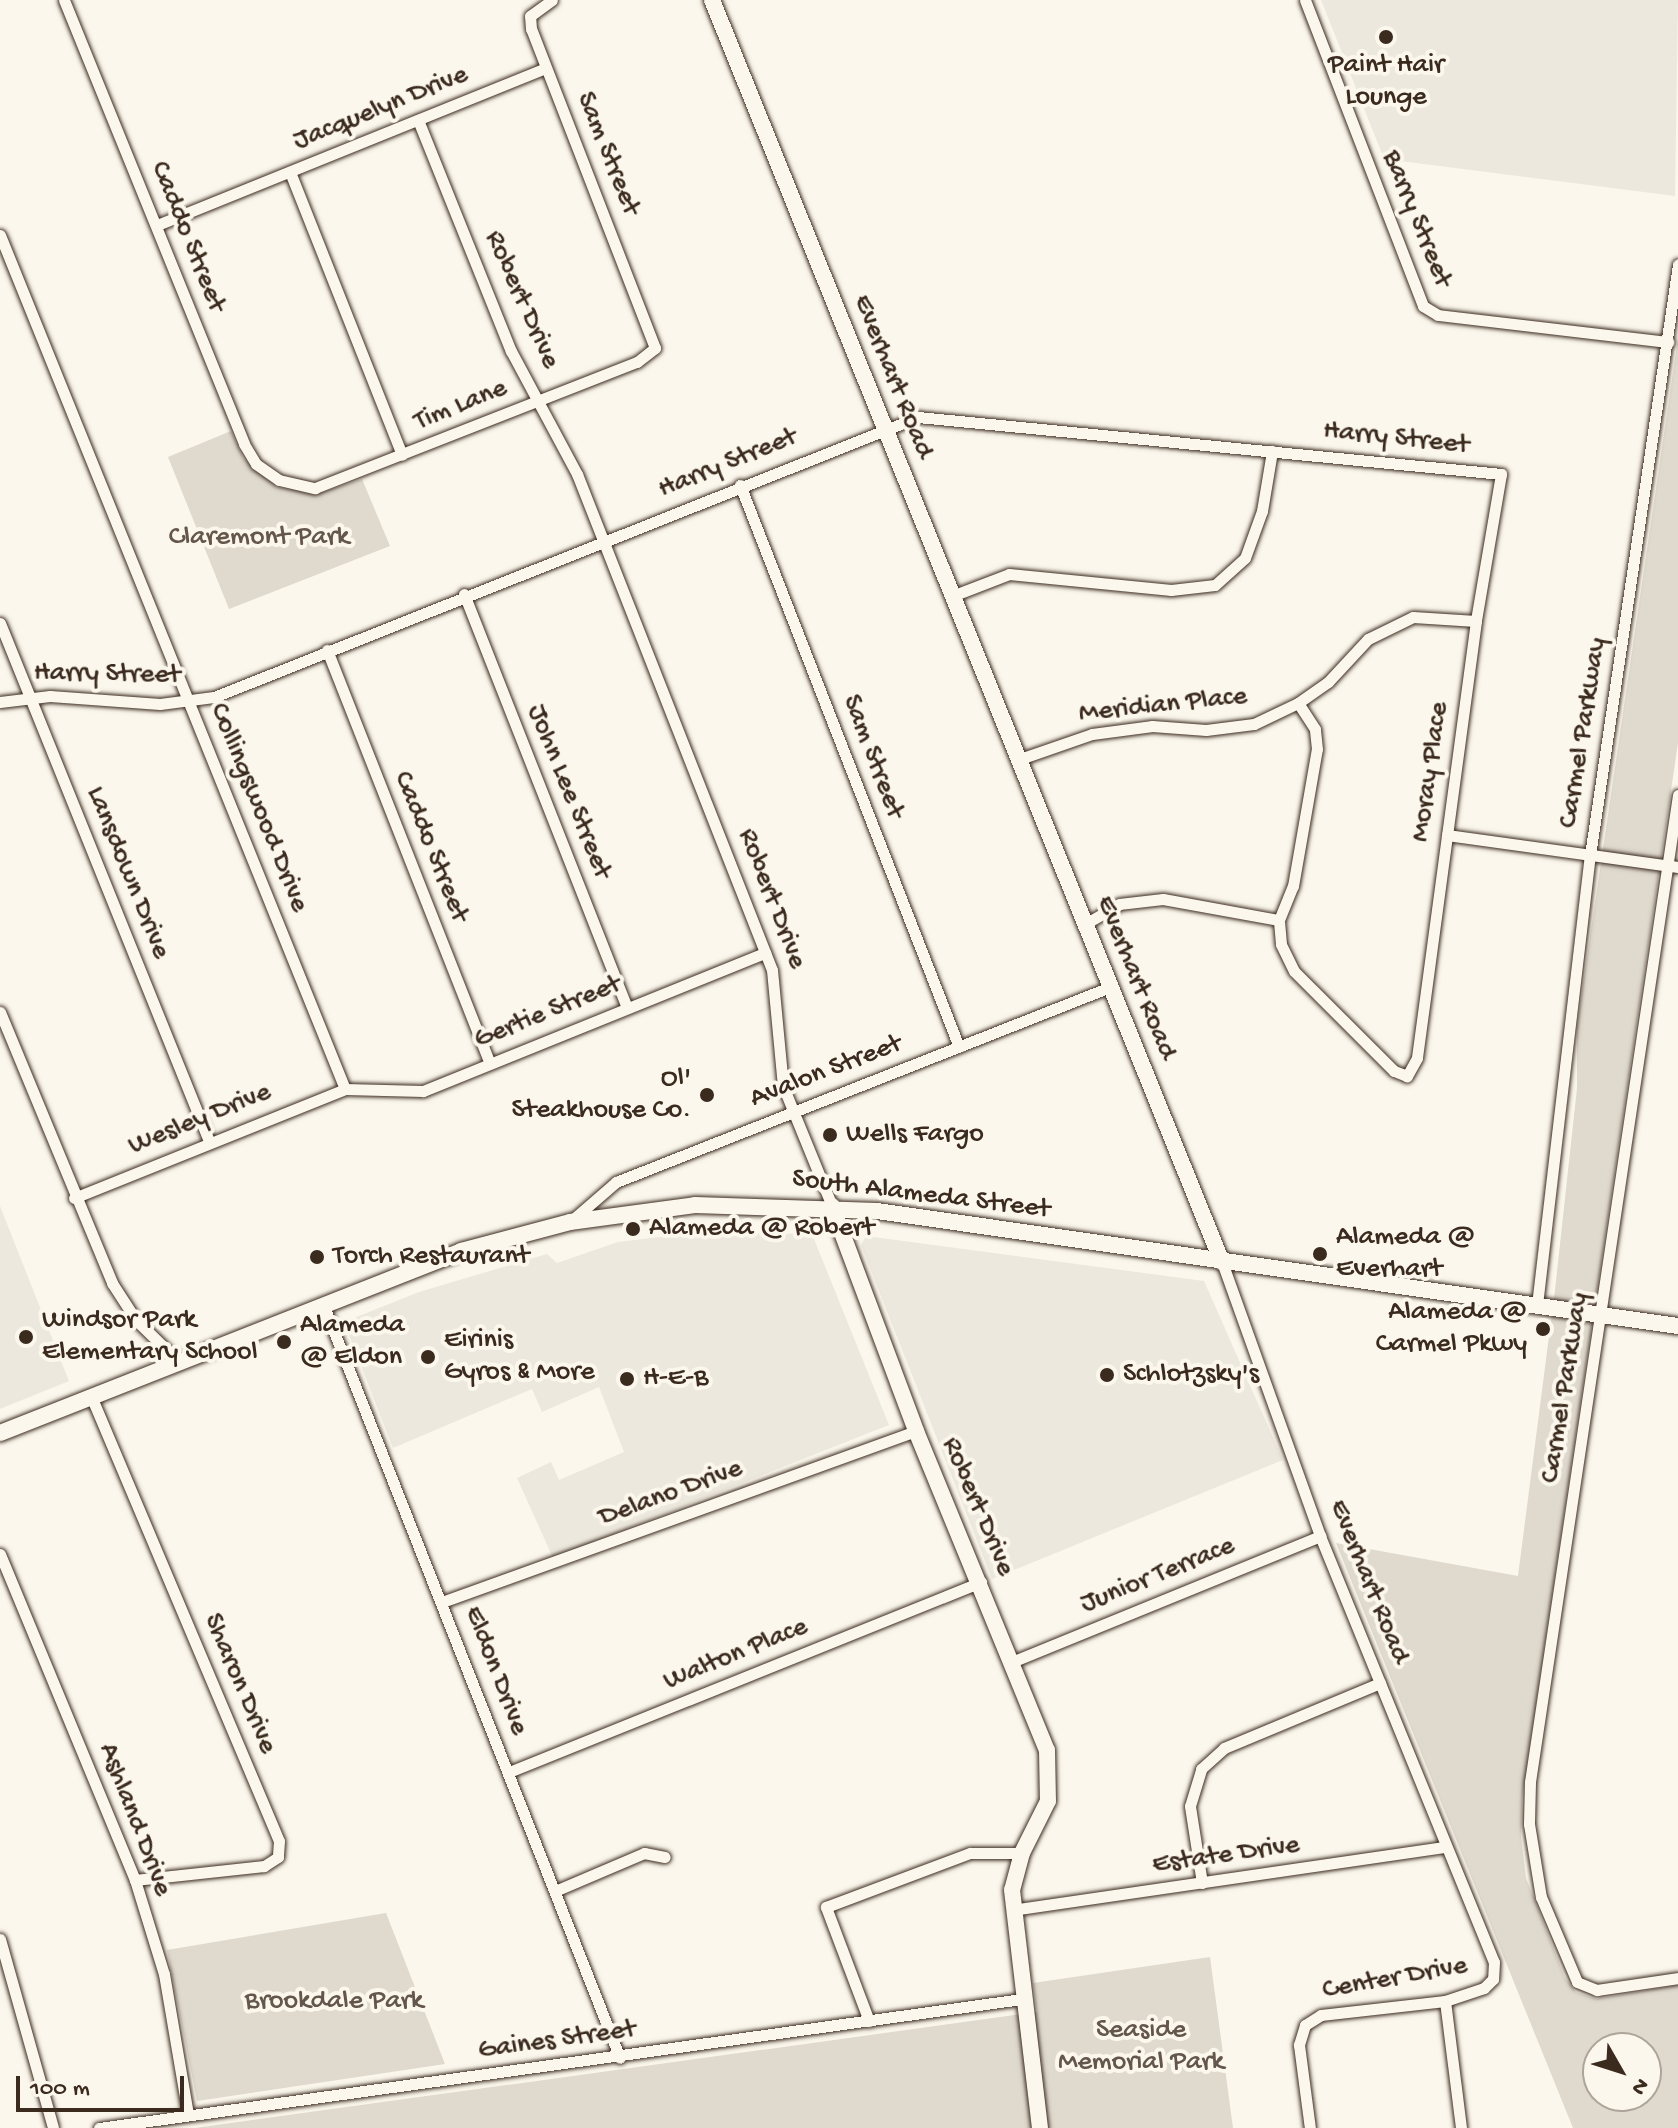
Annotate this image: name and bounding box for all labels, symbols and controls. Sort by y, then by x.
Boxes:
marker: Paint Hair Lounge [1377,28,1395,46]
place label: Paint Hair Lounge [1328,49,1444,115]
street label: Jacquelyn Drive [289,59,473,159]
street label: Sam Street [567,88,647,220]
street label: Barry Street [1373,146,1459,292]
street label: Caddo Street [142,157,232,317]
street label: Robert Drive [476,226,566,374]
street label: Everhart Road [844,290,940,464]
street label: Tim Lane [410,372,512,440]
street label: Harry Street [1321,415,1471,463]
street label: Harry Street [654,421,802,507]
park label: Claremont Park [169,521,349,555]
street label: Carmel Parkway [1552,635,1616,831]
street label: Harry Street [34,657,180,693]
street label: Meridian Place [1077,680,1249,732]
street label: Sam Street [833,690,911,824]
street label: Collingswood Drive [201,699,315,917]
street label: John Lee Street [518,700,618,884]
street label: Moray Place [1405,700,1457,844]
street label: Caddo Street [385,767,475,927]
street label: Lansdown Drive [77,782,177,964]
street label: Robert Drive [729,824,813,974]
street label: Everhart Road [1087,891,1183,1065]
street label: Gertie Street [470,968,626,1058]
street label: Avalon Street [745,1028,907,1116]
place label: Ol' Steakhouse Co. [512,1062,691,1128]
street label: Wesley Drive [124,1076,276,1164]
marker: Ol' Steakhouse Co. [698,1086,716,1104]
place label: Wells Fargo [846,1118,984,1152]
marker: Wells Fargo [821,1126,839,1144]
street label: South Alameda Street [790,1163,1052,1227]
place label: Alameda @ Robert [649,1212,874,1246]
marker: Alameda @ Robert [624,1220,642,1238]
place label: Alameda @ Everhart [1336,1221,1475,1287]
place label: Torch Restaurant [333,1240,529,1274]
marker: Alameda @ Everhart [1311,1245,1329,1263]
marker: Torch Restaurant [308,1248,326,1266]
street label: Carmel Parkway [1534,1290,1598,1486]
place label: Alameda @ Carmel Pkwy [1376,1296,1527,1362]
place label: Windsor Park Elementary School [42,1304,258,1370]
place label: Alameda @ Eldon [300,1309,405,1375]
marker: Alameda @ Carmel Pkwy [1534,1320,1552,1338]
place label: Eirinis Gyros & More [444,1324,595,1390]
marker: Windsor Park Elementary School [17,1328,35,1346]
marker: Alameda @ Eldon [275,1333,293,1351]
marker: Eirinis Gyros & More [419,1348,437,1366]
place label: Schlotzsky's [1123,1358,1259,1392]
place label: H-E-B [643,1362,708,1396]
marker: Schlotzsky's [1098,1366,1116,1384]
marker: H-E-B [618,1370,636,1388]
street label: Robert Drive [933,1433,1021,1581]
street label: Delano Drive [595,1453,747,1535]
street label: Everhart Road [1320,1495,1416,1669]
street label: Junior Terrace [1076,1530,1240,1622]
street label: Eldon Drive [455,1602,535,1740]
street label: Sharon Drive [194,1609,284,1759]
street label: Walton Place [659,1611,813,1699]
street label: Ashland Drive [89,1739,179,1901]
street label: Estate Drive [1150,1829,1302,1883]
street label: Center Drive [1320,1950,1470,2008]
park label: Brookdale Park [245,1985,423,2019]
street label: Gaines Street [476,2013,638,2069]
park label: Seaside Memorial Park [1058,2014,1224,2080]
north arrow [1582,2032,1662,2112]
scale bar [20,2060,188,2110]
text: N [1624,2072,1654,2100]
text: 100 m [30,2075,90,2104]

